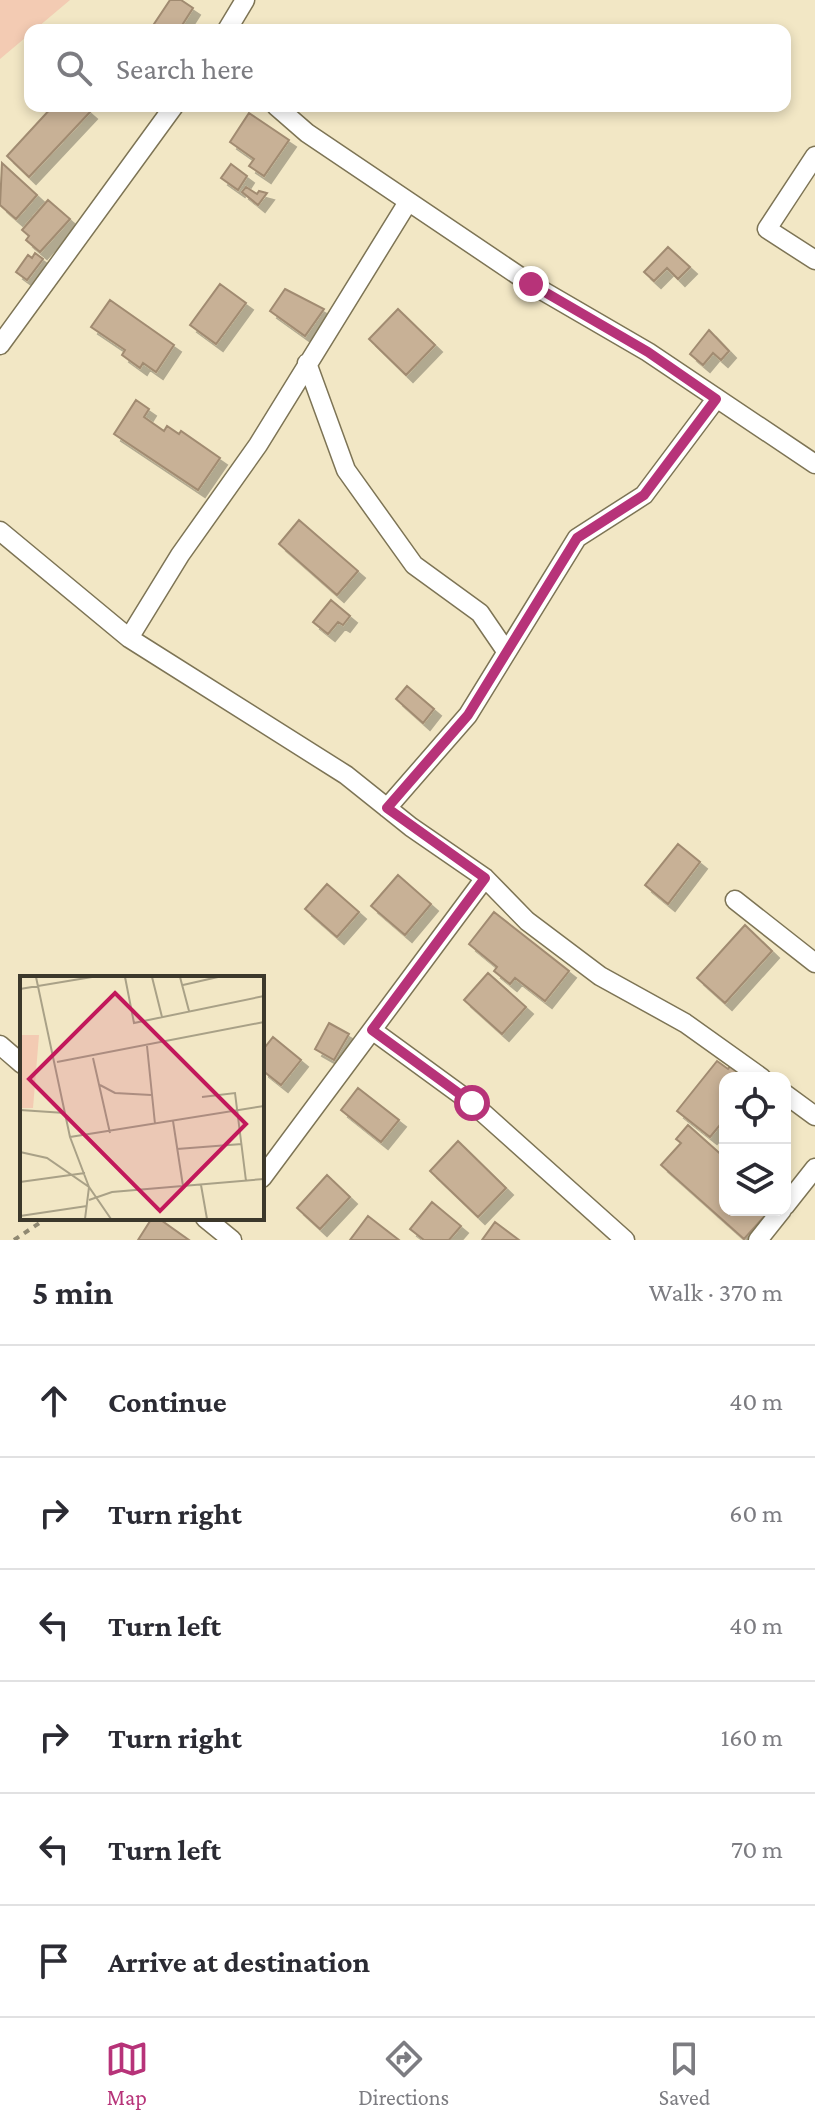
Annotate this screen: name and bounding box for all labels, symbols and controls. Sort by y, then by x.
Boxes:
search box [24,24,791,112]
icon: search [52,46,96,90]
text: Search here [116,52,254,85]
route end [513,266,549,302]
inset map [20,976,264,1220]
map controls [719,1072,791,1216]
button: locate [719,1072,791,1144]
route start [454,1085,490,1121]
button: layers [719,1144,791,1216]
text: 5 min [32,1274,113,1311]
text: Walk · 370 m [649,1278,783,1307]
icon: ahead [32,1379,76,1423]
text: Continue [108,1385,227,1418]
text: 40 m [729,1387,783,1416]
icon: right [32,1491,76,1535]
text: Turn right [108,1497,242,1530]
text: 60 m [729,1499,783,1528]
icon: left [32,1603,76,1647]
text: Turn left [108,1609,221,1642]
text: 40 m [729,1611,783,1640]
icon: right [32,1715,76,1759]
text: Turn right [108,1721,242,1754]
text: 160 m [721,1723,783,1752]
icon: left [32,1827,76,1871]
text: Turn left [108,1833,221,1866]
text: 70 m [731,1835,783,1864]
icon: arrive [32,1939,76,1983]
text: Arrive at destination [108,1945,370,1978]
tab: Map [105,2037,149,2110]
tab: Directions [358,2037,449,2110]
tab: Saved [659,2037,710,2110]

